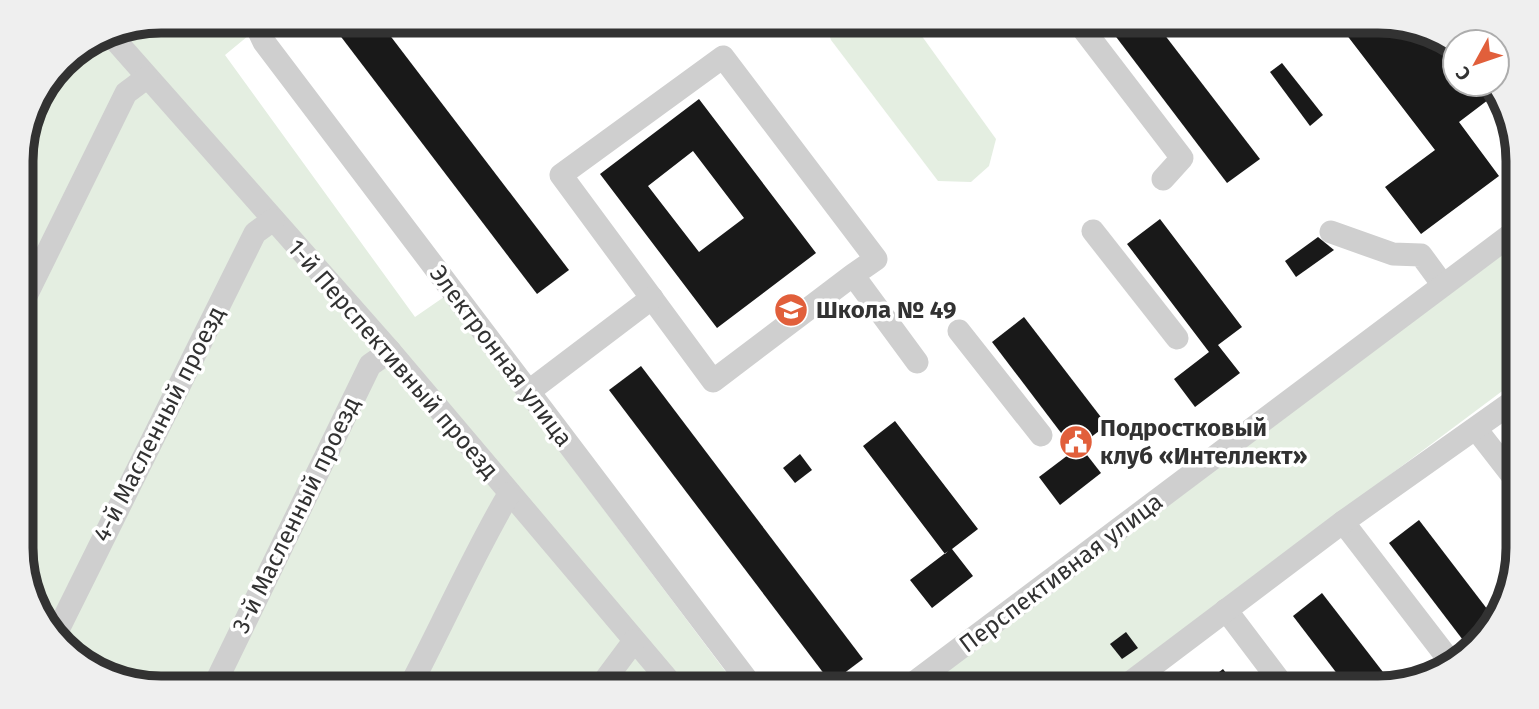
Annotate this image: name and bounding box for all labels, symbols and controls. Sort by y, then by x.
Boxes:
north arrow [1441,28,1511,98]
text: С [1451,62,1476,85]
street label: 1-й Перспективный проезд [282,234,504,484]
street label: Электронная улица [424,260,578,452]
school or university icon: Школа № 49 [772,291,810,329]
place label: Школа № 49 [816,296,956,324]
street label: 4-й Масленный проезд [87,302,231,546]
street label: 3-й Масленный проезд [227,392,365,638]
place label: Подростковый клуб «Интеллект» [1100,414,1308,470]
public building icon: Подростковый клуб «Интеллект» [1057,423,1095,461]
street label: Перспективная улица [954,487,1168,659]

